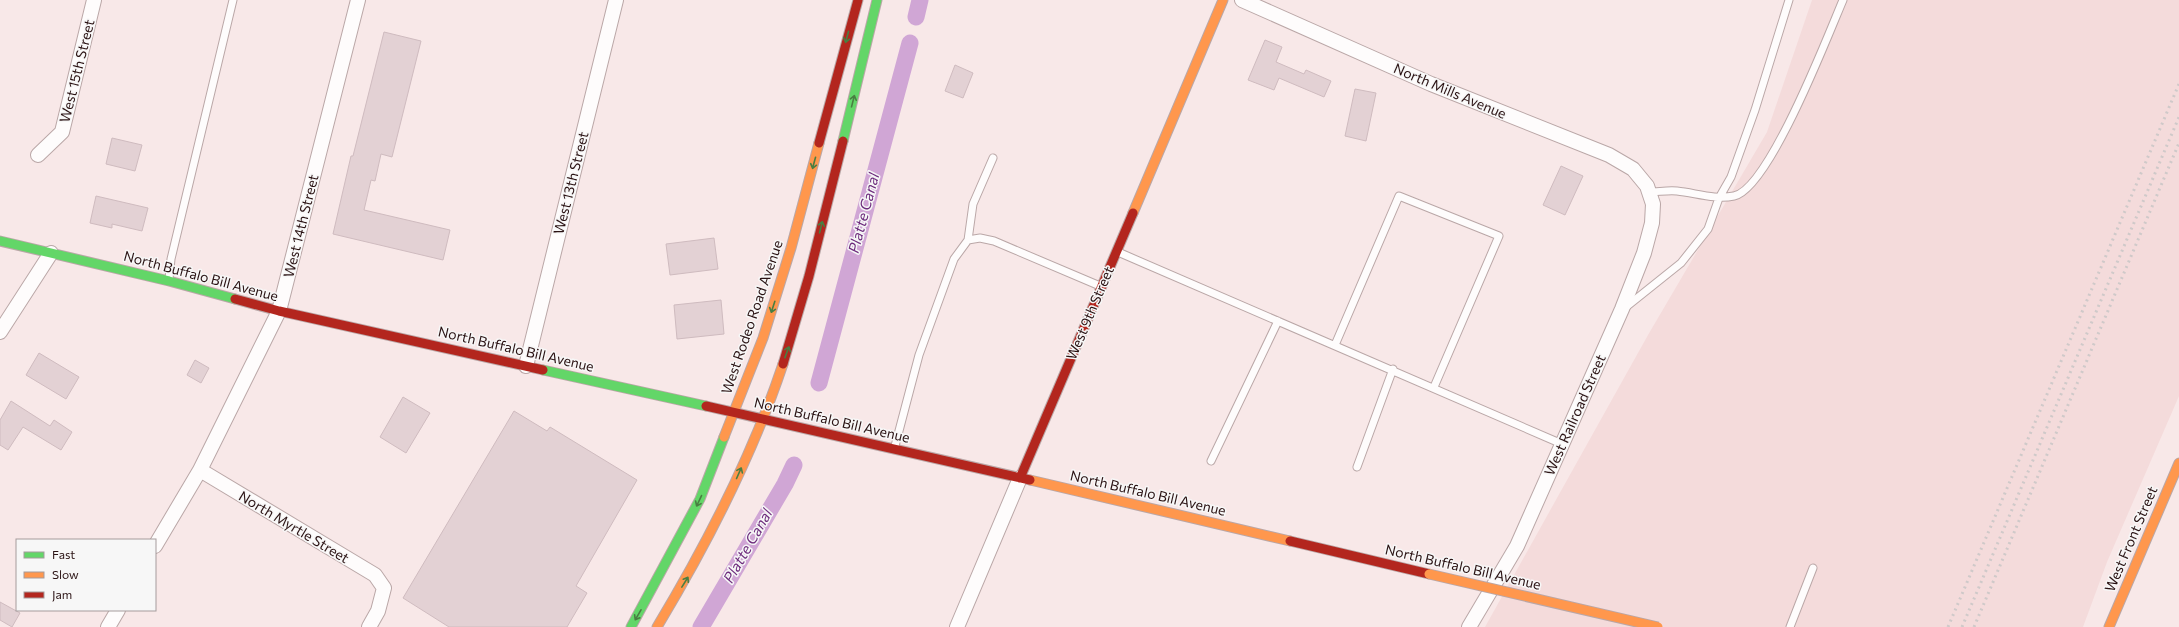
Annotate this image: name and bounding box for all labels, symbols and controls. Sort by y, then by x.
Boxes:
street label: West 15th Street [56,17,98,124]
one-way arrow [843,31,850,44]
street label: North Mills Avenue [1391,59,1509,122]
one-way arrow [850,95,857,108]
street label: West 13th Street [550,129,592,236]
one-way arrow [810,156,817,169]
water label: Platte Canal [844,169,883,255]
street label: West 14th Street [279,172,322,279]
one-way arrow [818,221,826,234]
street label: West Rodeo Road Avenue [717,238,786,396]
street label: North Buffalo Bill Avenue [122,247,280,304]
street label: West 9th Street [1062,263,1117,362]
one-way arrow [768,301,776,313]
street label: North Buffalo Bill Avenue [437,322,596,375]
one-way arrow [783,347,791,359]
street label: West Railroad Street [1540,351,1609,478]
street label: North Buffalo Bill Avenue [753,393,912,446]
street label: North Buffalo Bill Avenue [1069,466,1228,519]
one-way arrow [735,467,743,479]
street label: West Front Street [2101,483,2161,594]
street label: North Myrtle Street [236,487,353,566]
one-way arrow [695,494,702,506]
water label: Platte Canal [719,504,776,586]
legend [16,539,156,611]
street label: North Buffalo Bill Avenue [1384,540,1543,593]
text: Fast [52,547,75,561]
text: Slow [52,567,79,581]
one-way arrow [681,577,689,588]
text: Jam [52,587,72,602]
one-way arrow [633,609,641,621]

